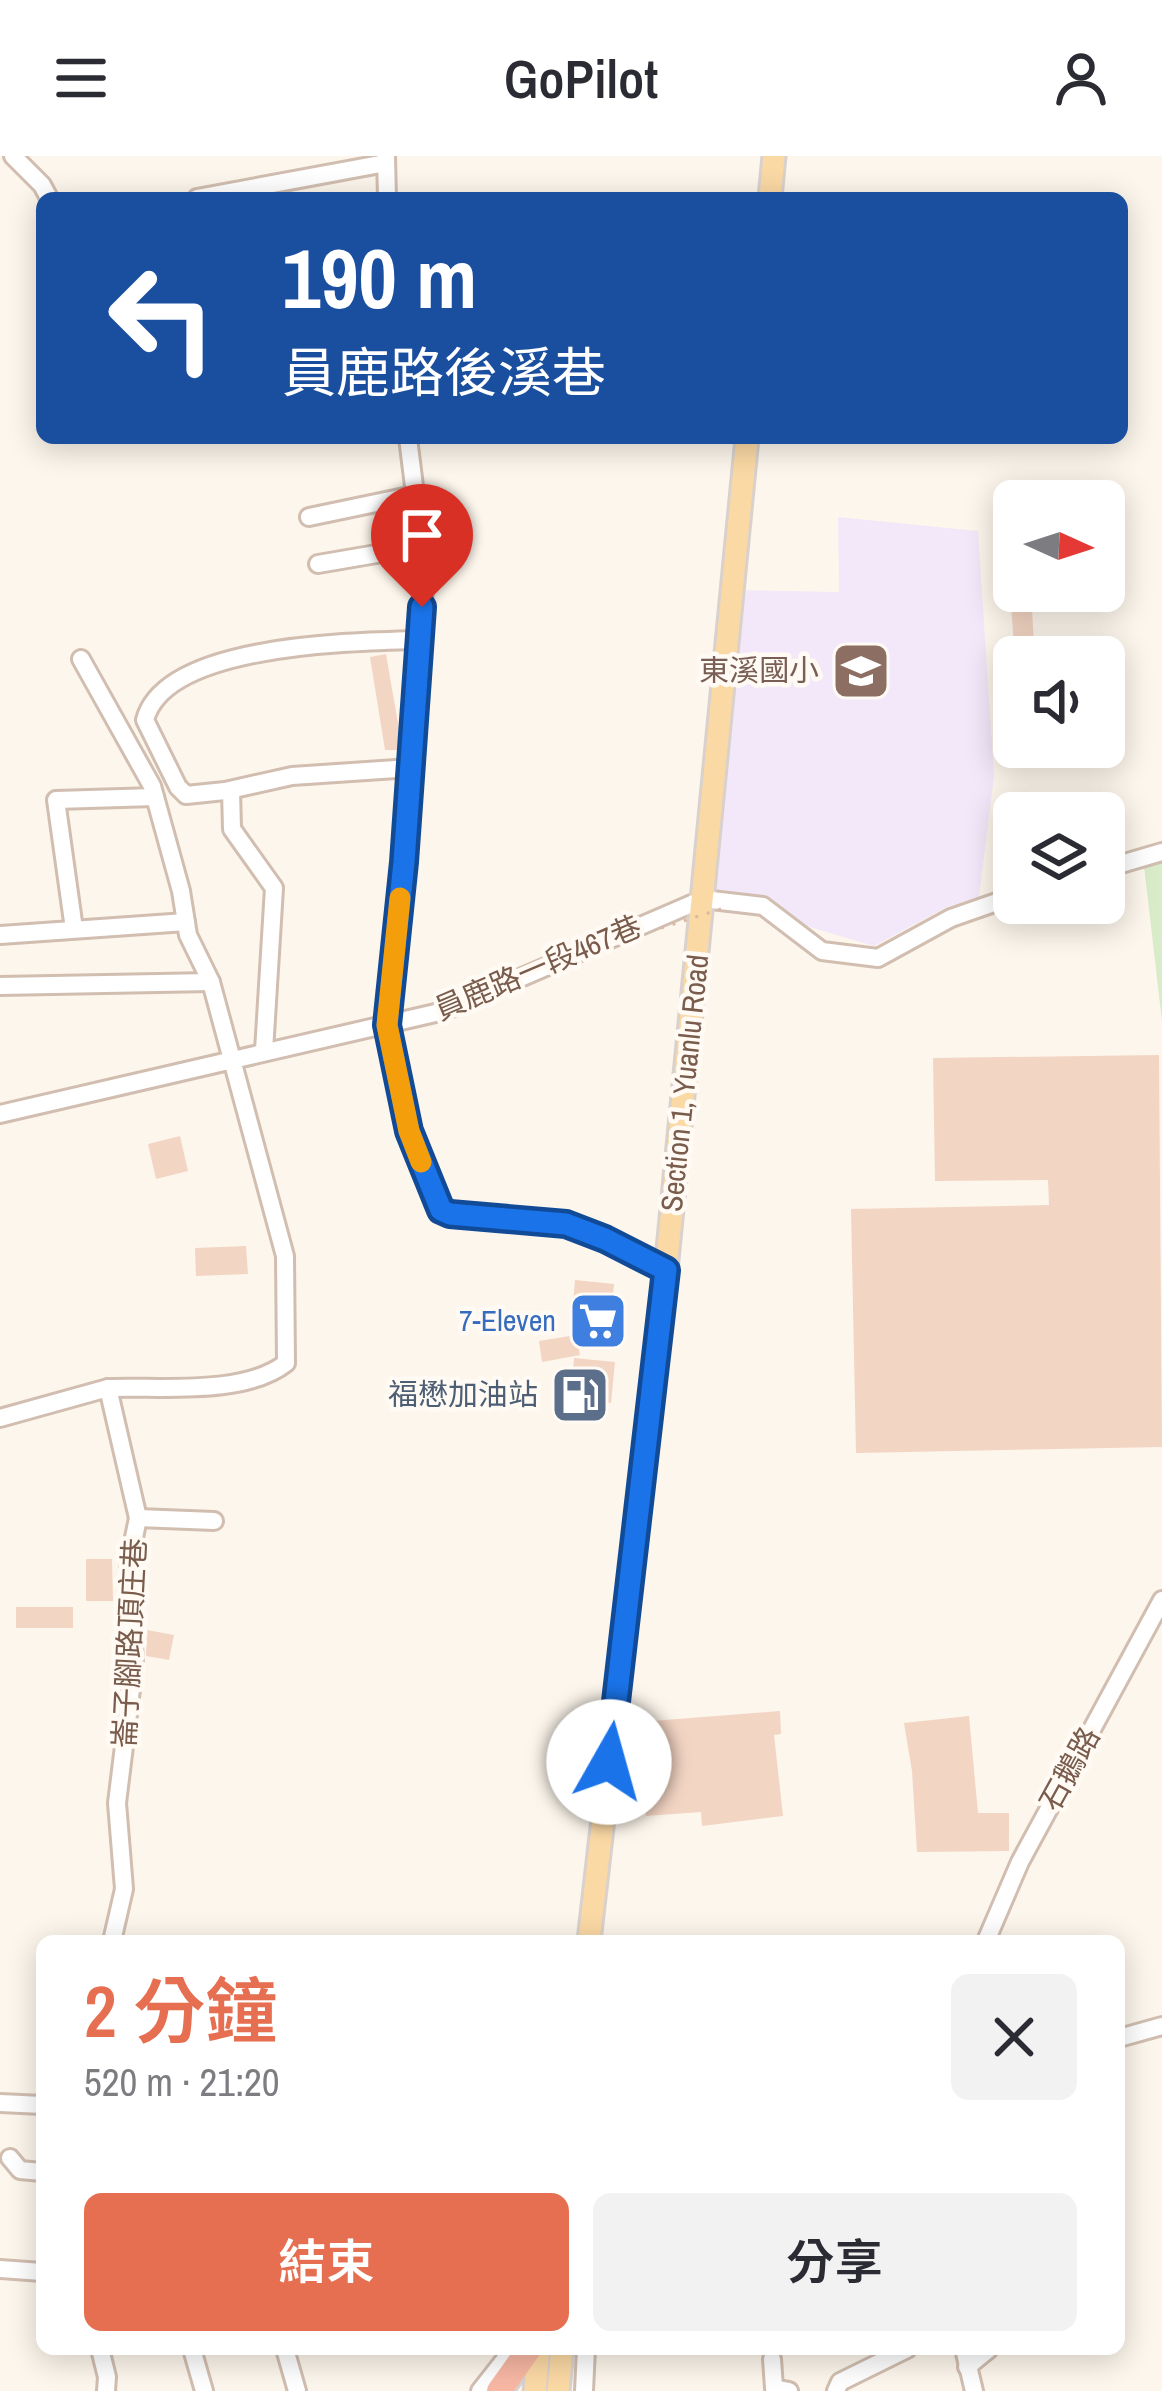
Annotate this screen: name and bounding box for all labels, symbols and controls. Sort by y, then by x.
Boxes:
text: GoPilot [504,42,658,115]
icon: menu [48,45,114,111]
icon: person [1048,45,1114,111]
text: 190 m [282,221,477,334]
icon: left [84,240,240,396]
text: 員鹿路後溪巷 [282,336,606,409]
north arrow [993,480,1125,612]
map controls [993,480,1125,924]
pin [371,484,473,607]
icon: arrive [389,502,455,568]
button: sound [993,636,1125,768]
school or university icon: 東溪國小 [830,640,892,702]
place label: 東溪國小 [699,650,819,690]
button: layers [993,792,1125,924]
street label: 員鹿路一段467巷 [428,905,647,1029]
street label: Section 1, Yuanlu Road [651,952,717,1213]
supermarket icon: 7-Eleven [567,1290,629,1352]
place label: 7-Eleven [459,1300,556,1340]
fuel station icon: 福懋加油站 [549,1364,611,1426]
place label: 福懋加油站 [388,1374,538,1414]
street label: 崙子腳路頂庄巷 [104,1537,154,1749]
position arrow [546,1699,672,1825]
street label: 石鵝路 [1030,1719,1108,1818]
text: 2 分鐘 [84,1962,277,2059]
button: close [951,1974,1077,2100]
text: 520 m · 21:20 [84,2056,280,2108]
button: 結束 [84,2193,569,2331]
button: 分享 [593,2193,1077,2331]

